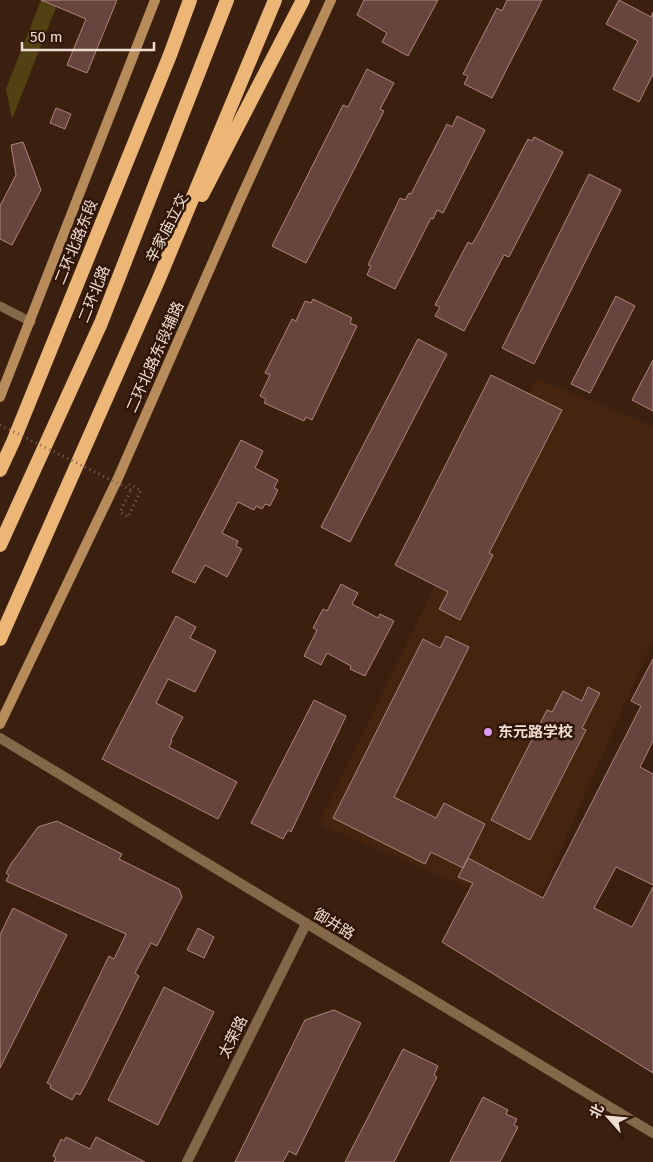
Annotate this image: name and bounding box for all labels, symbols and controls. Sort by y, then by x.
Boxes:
scale bar [22,20,155,52]
text: 50 m [30,28,63,46]
street label: 辛家庙立交 [142,190,192,266]
street label: 二环北路东段 [51,197,101,287]
street label: 二环北路 [74,263,114,325]
street label: 二环北路东段辅路 [122,299,188,415]
place label: 东元路学校 [498,723,573,741]
marker: 东元路学校 [482,726,494,738]
street label: 御井路 [310,905,358,943]
street label: 太荣路 [215,1013,251,1061]
north arrow [583,1092,633,1142]
text: 北 [586,1101,608,1121]

